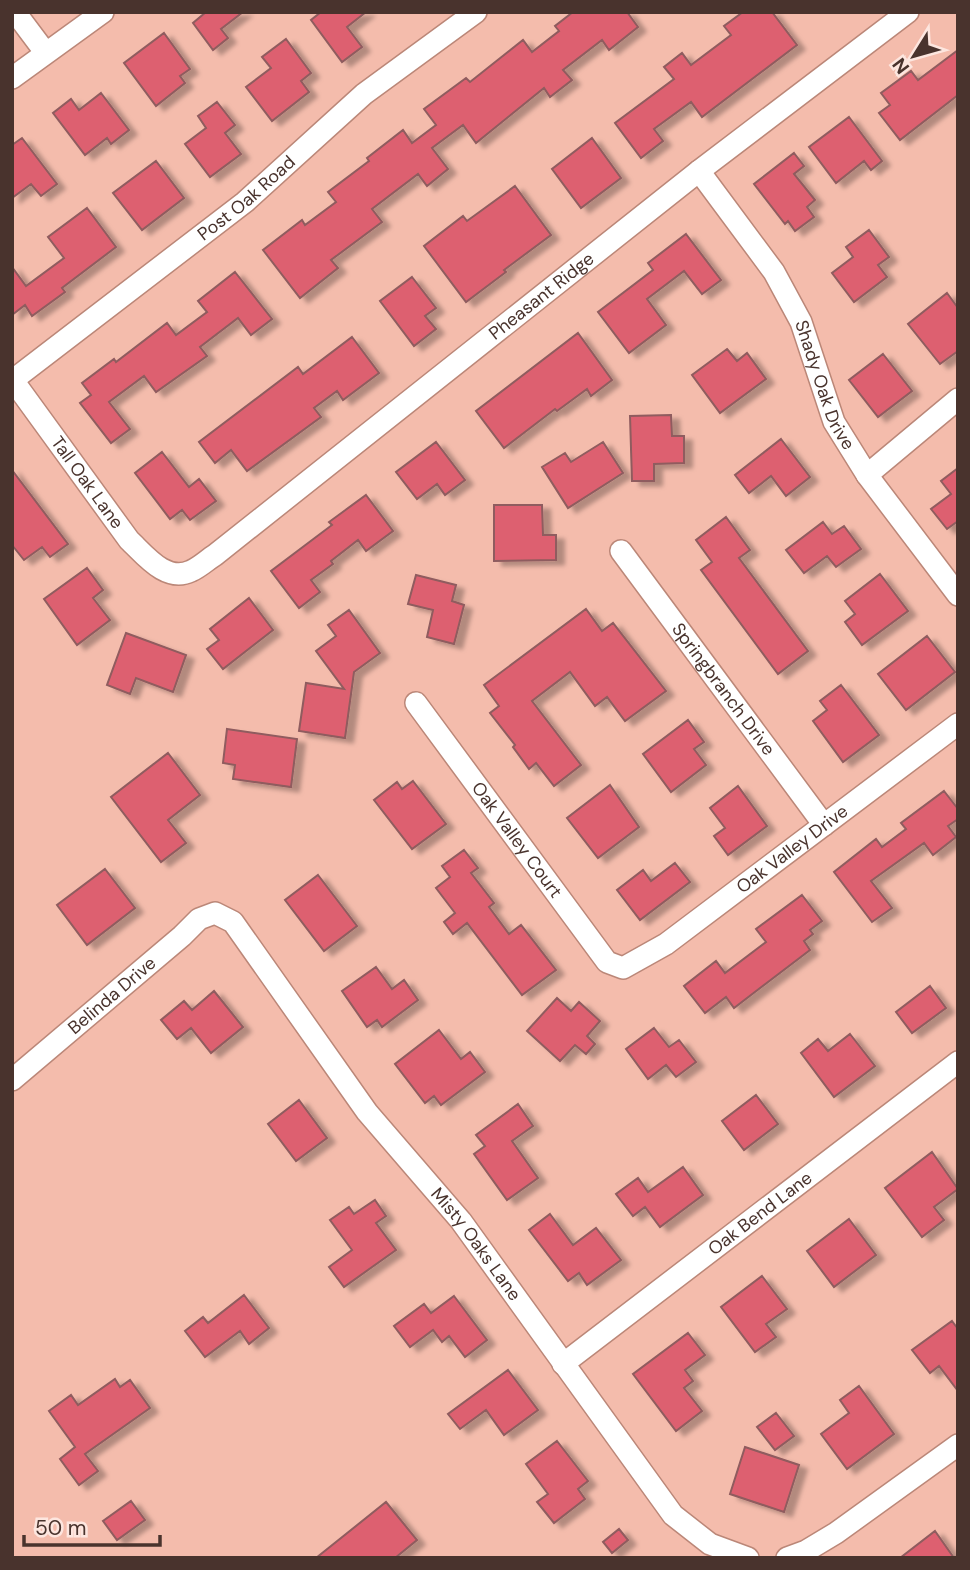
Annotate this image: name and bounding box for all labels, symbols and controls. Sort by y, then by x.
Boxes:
north arrow [879,21,949,91]
text: N [887,53,915,79]
street label: Post Oak Road [193,150,300,246]
street label: Pheasant Ridge [484,247,599,345]
street label: Shady Oak Drive [789,317,860,454]
street label: Tall Oak Lane [46,431,129,534]
street label: Springbranch Drive [666,618,780,760]
street label: Oak Valley Court [466,777,568,903]
street label: Oak Valley Drive [731,799,853,899]
street label: Belinda Drive [63,951,161,1039]
street label: Oak Bend Lane [703,1166,817,1261]
street label: Misty Oaks Lane [425,1183,527,1305]
scale bar [24,1504,161,1548]
text: 50 m [35,1514,86,1542]

